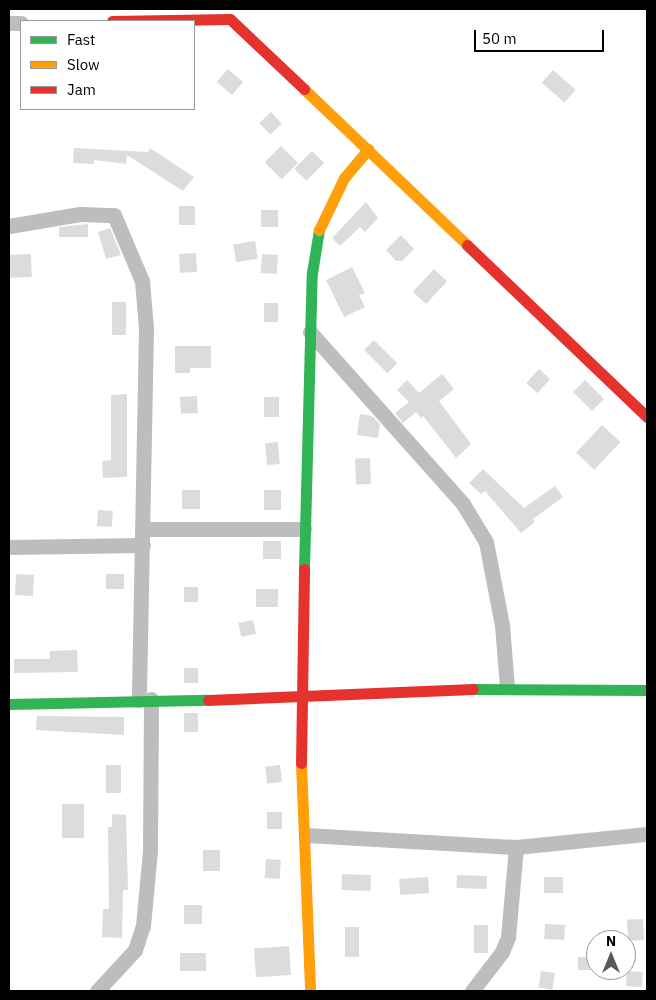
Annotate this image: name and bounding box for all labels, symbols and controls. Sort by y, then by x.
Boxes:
legend [20,20,195,110]
scale bar [476,20,606,52]
text: 50 m [482,29,517,48]
text: Fast [67,30,95,49]
text: Slow [67,55,100,74]
text: Jam [67,80,96,99]
north arrow [586,930,636,980]
text: N [606,932,616,950]

